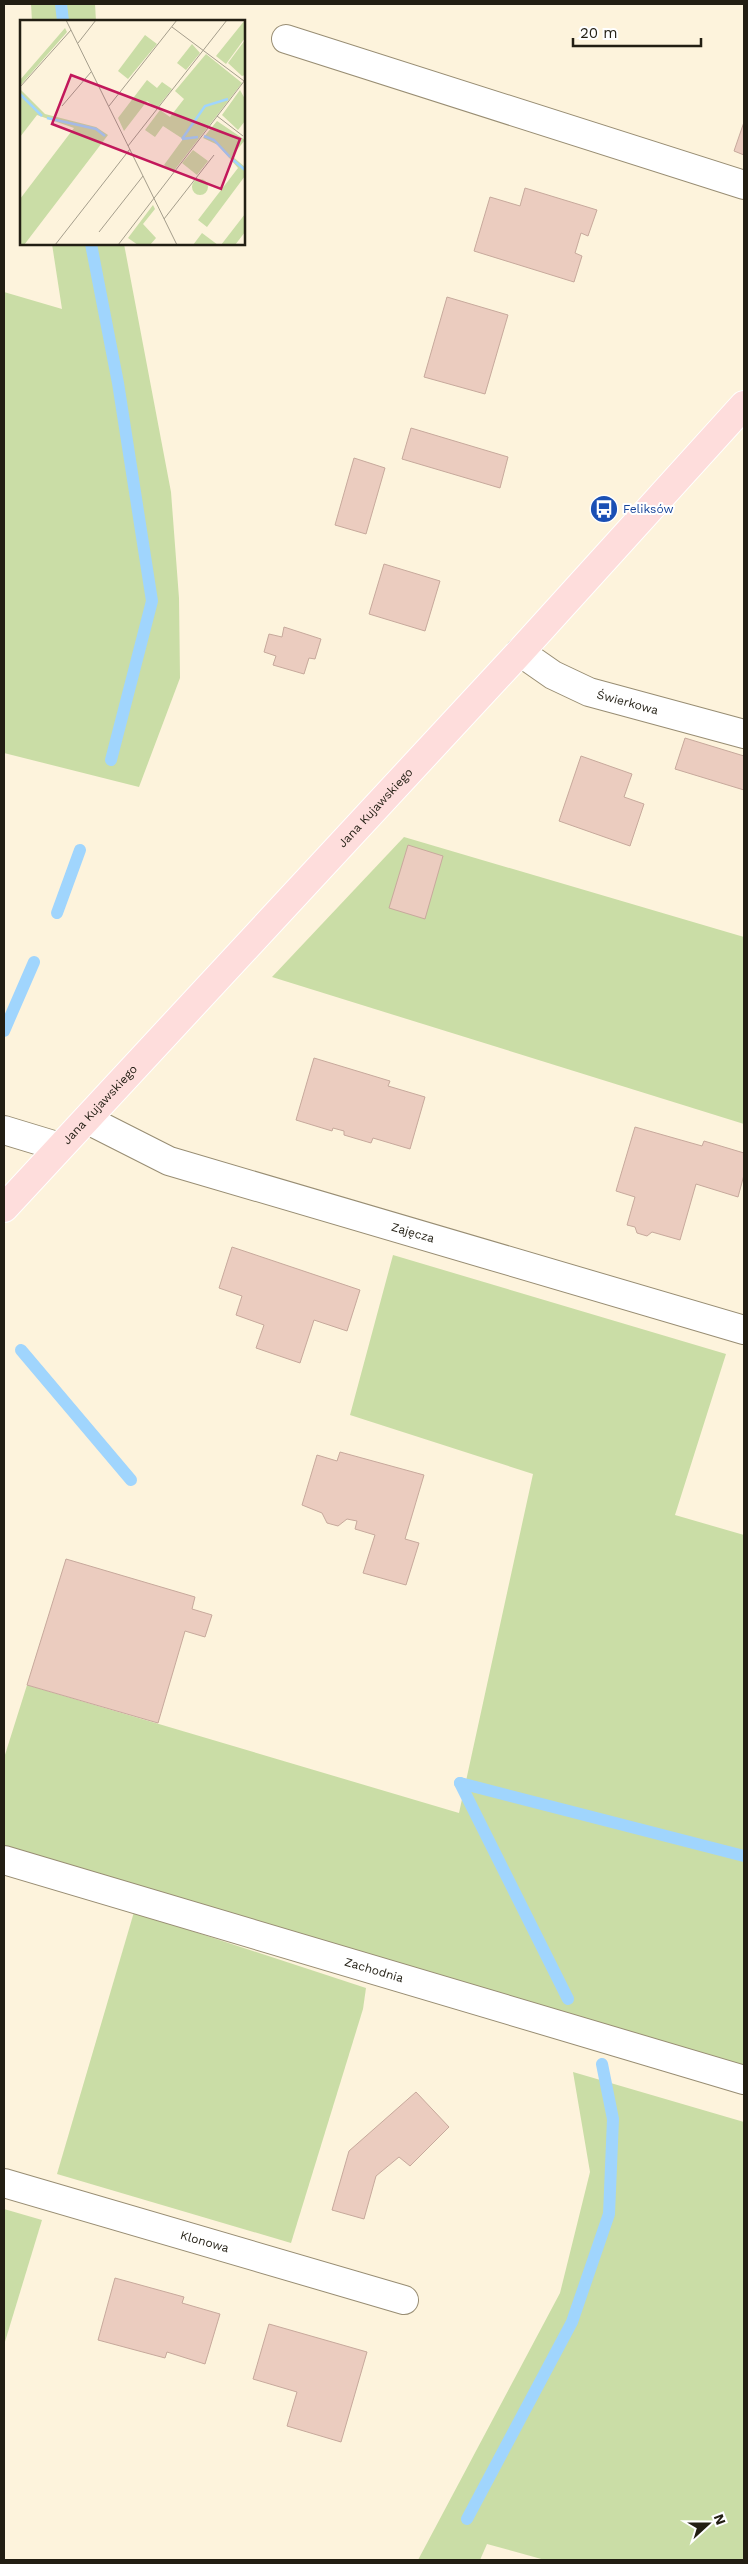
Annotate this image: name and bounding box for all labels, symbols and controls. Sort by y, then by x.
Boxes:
scale bar [573,15,700,47]
inset map [20,20,245,245]
text: 20 m [580,24,618,42]
bus stop icon: Feliksów [589,494,619,524]
place label: Feliksów [623,502,673,516]
street label: Świerkowa [595,687,660,718]
street label: Jana Kujawskiego [335,765,416,850]
street label: Jana Kujawskiego [60,1062,140,1147]
street label: Zajęcza [390,1220,436,1246]
street label: Zachodnia [343,1955,405,1985]
street label: Klonowa [179,2228,231,2255]
north arrow [683,2499,733,2549]
text: N [711,2512,729,2527]

